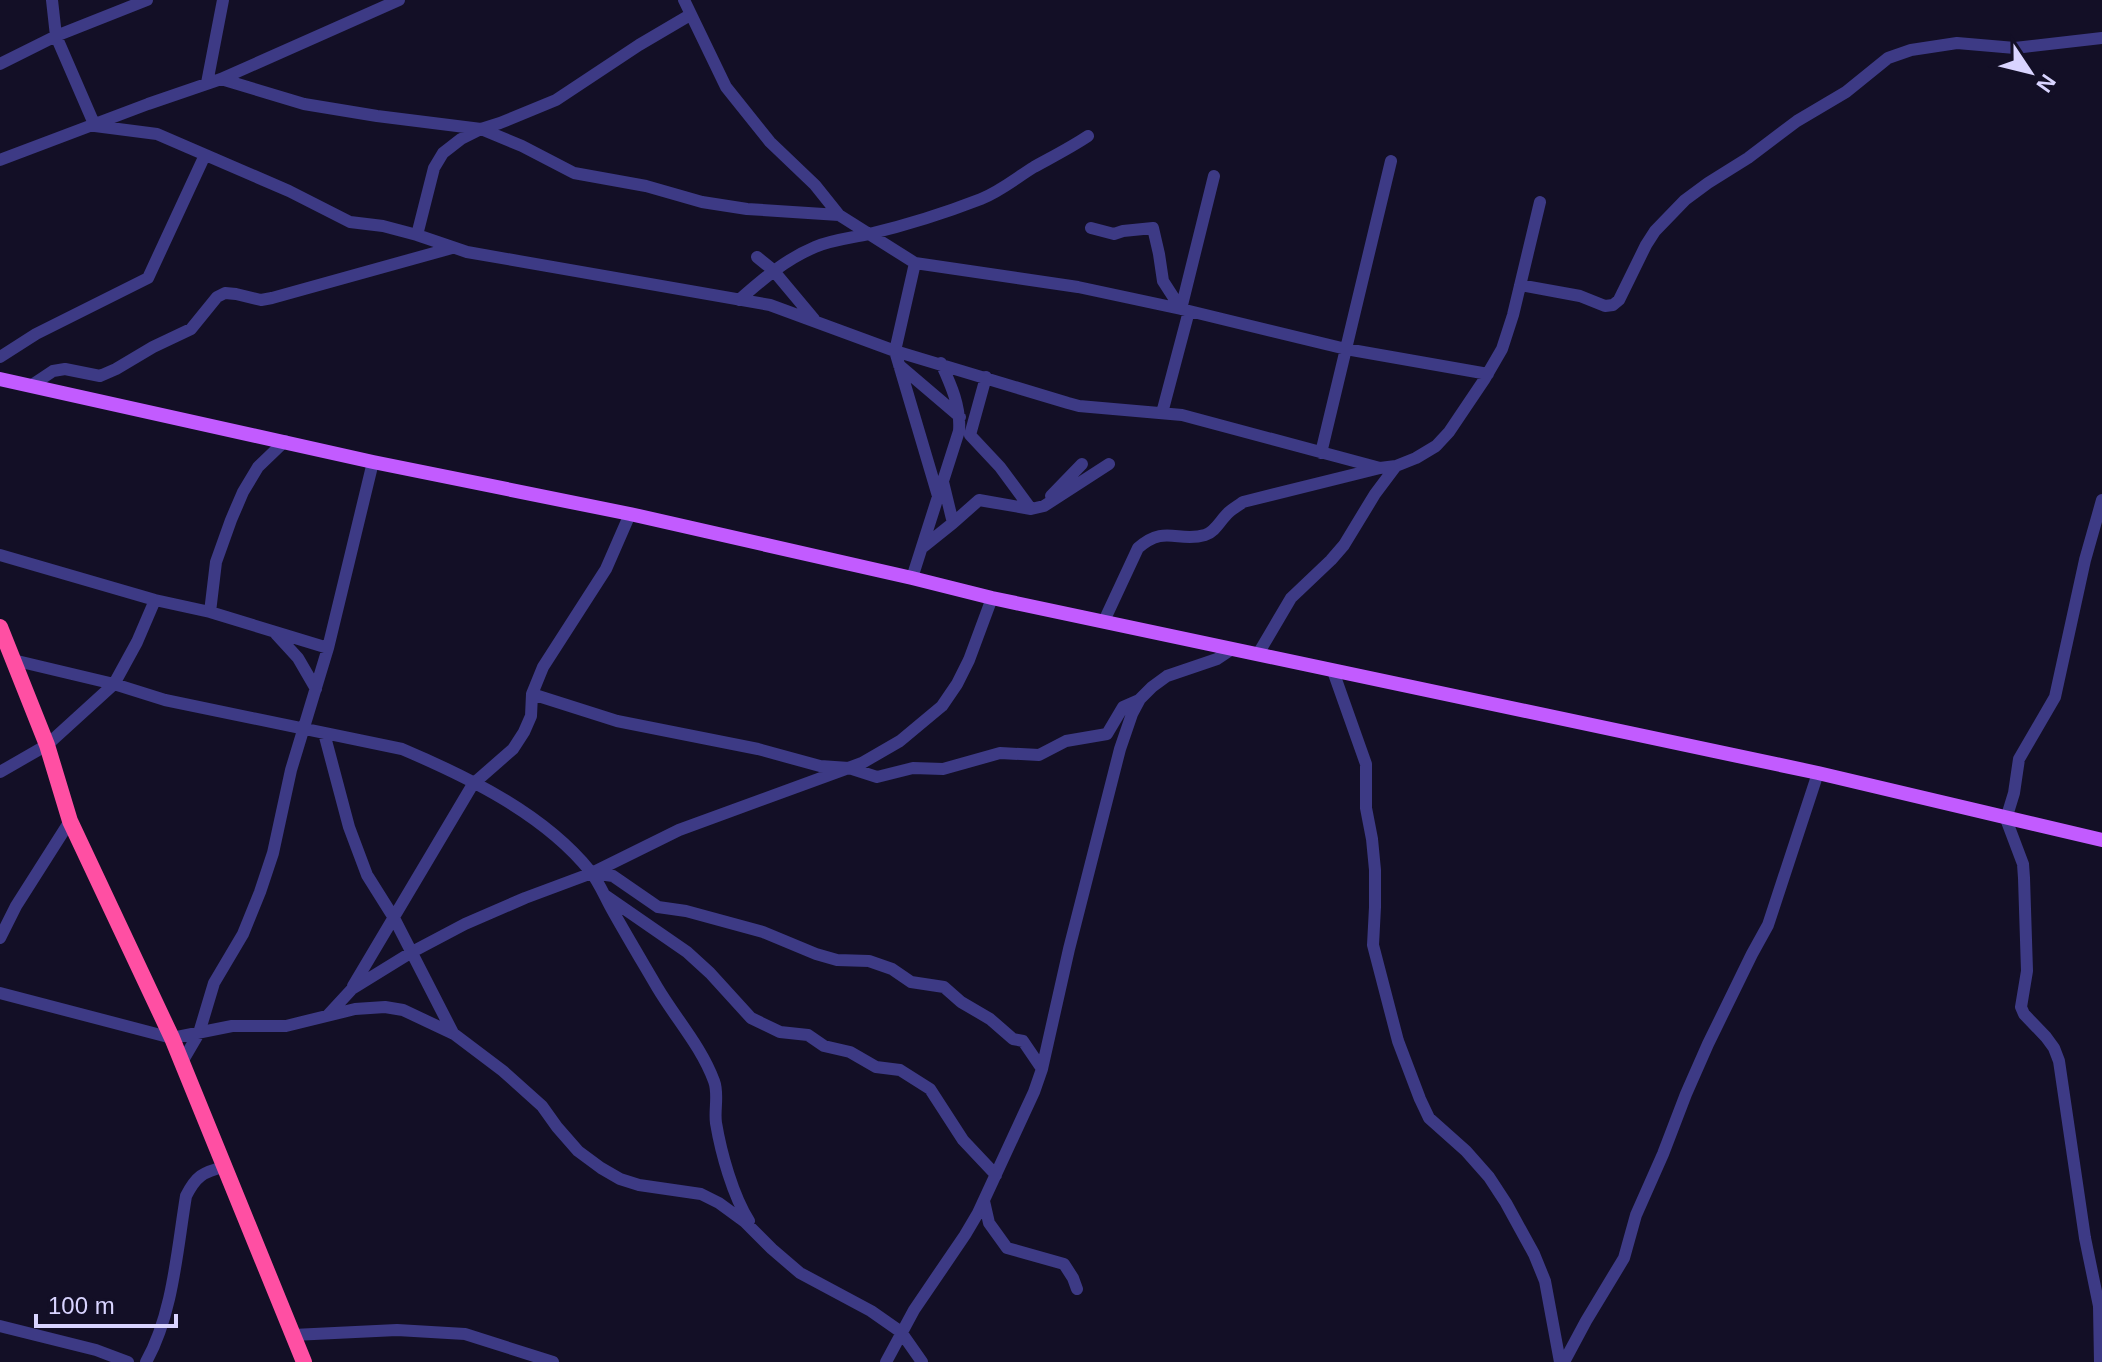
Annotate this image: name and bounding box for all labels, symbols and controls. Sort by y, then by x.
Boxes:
north arrow [1990,32,2070,112]
text: N [2031,70,2061,97]
scale bar [36,1278,176,1328]
text: 100 m [48,1292,115,1319]

